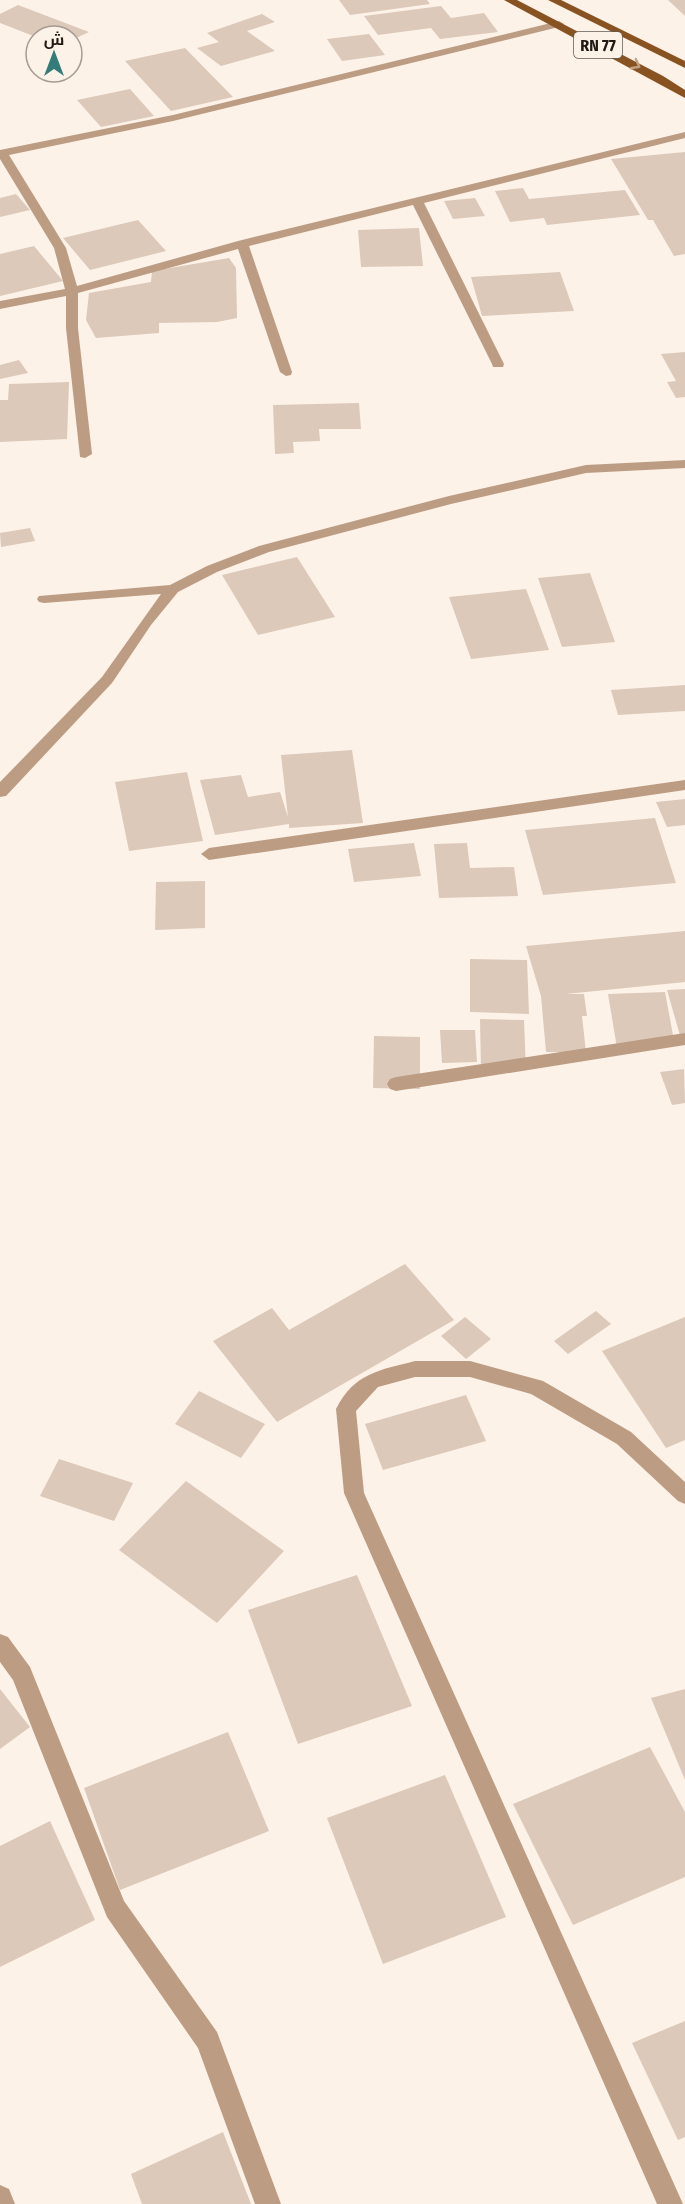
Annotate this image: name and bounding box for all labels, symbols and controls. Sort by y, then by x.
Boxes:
north arrow [24,24,84,84]
text: ش [44,30,64,49]
road number: RN 77 [574,32,622,58]
one-way arrow [630,58,640,69]

